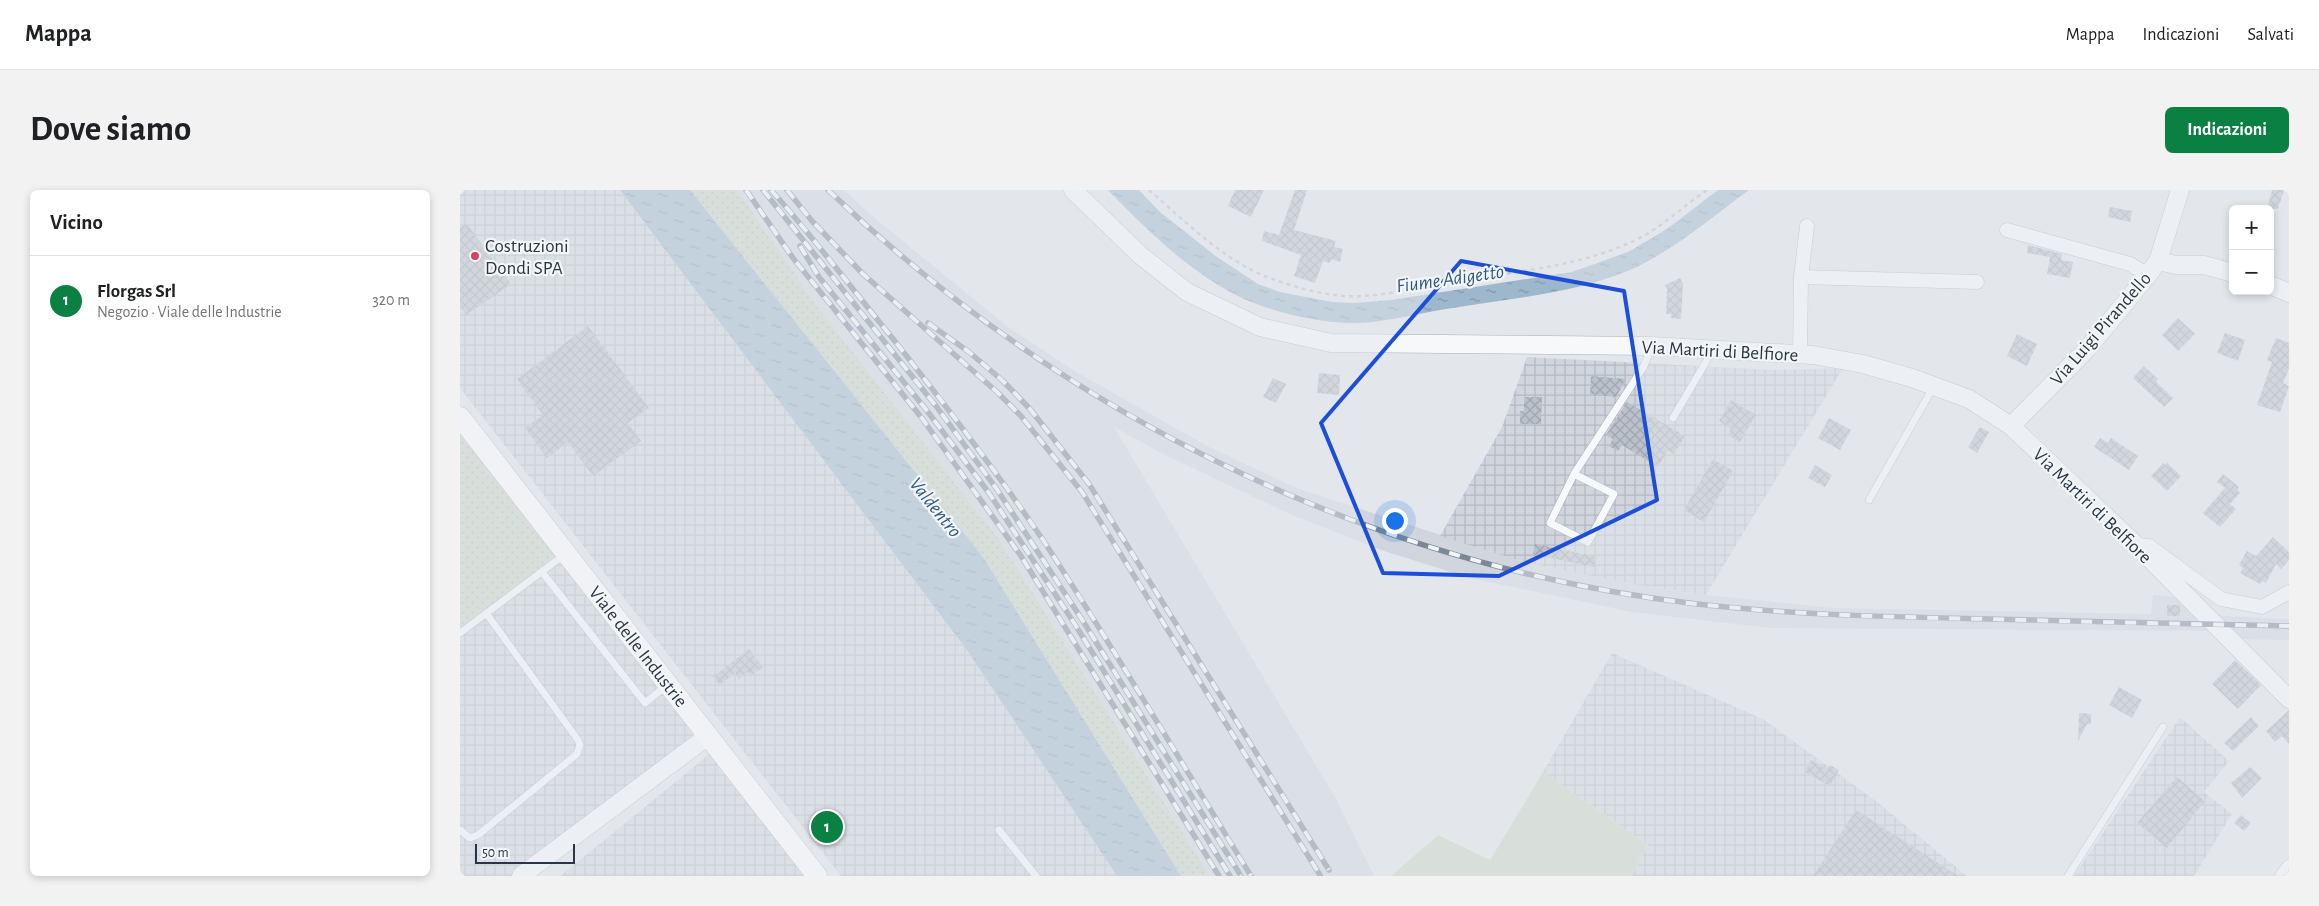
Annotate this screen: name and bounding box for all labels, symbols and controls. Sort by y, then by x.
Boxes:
text: Mappa [25,22,92,46]
text: Mappa [2066,26,2115,44]
text: Indicazioni [2143,26,2219,44]
text: Salvati [2247,26,2294,44]
button: Indicazioni [2165,107,2289,153]
text: Dove siamo [30,112,191,147]
map controls [2229,205,2274,295]
button: + [2229,205,2274,250]
text: Vicino [50,212,103,233]
place label: Costruzioni Dondi SPA [485,237,569,278]
marker: Costruzioni Dondi SPA [469,250,481,262]
button: − [2229,250,2274,295]
water label: Fiume Adigetto [1395,262,1505,296]
street label: Via Luigi Pirandello [2047,269,2155,389]
text: Florgas Srl [97,282,176,301]
text: 1 [63,292,69,308]
text: 320 m [372,292,410,308]
text: Negozio · Viale delle Industrie [97,304,282,320]
street label: Via Martiri di Belfiore [1641,338,1799,365]
street label: Via Martiri di Belfiore [2029,445,2155,567]
water label: Valdentro [905,474,965,541]
your location [1382,508,1408,534]
street label: Viale delle Industrie [585,583,691,711]
pin: 1 [811,808,843,846]
scale bar [475,841,575,864]
text: 50 m [482,846,509,860]

